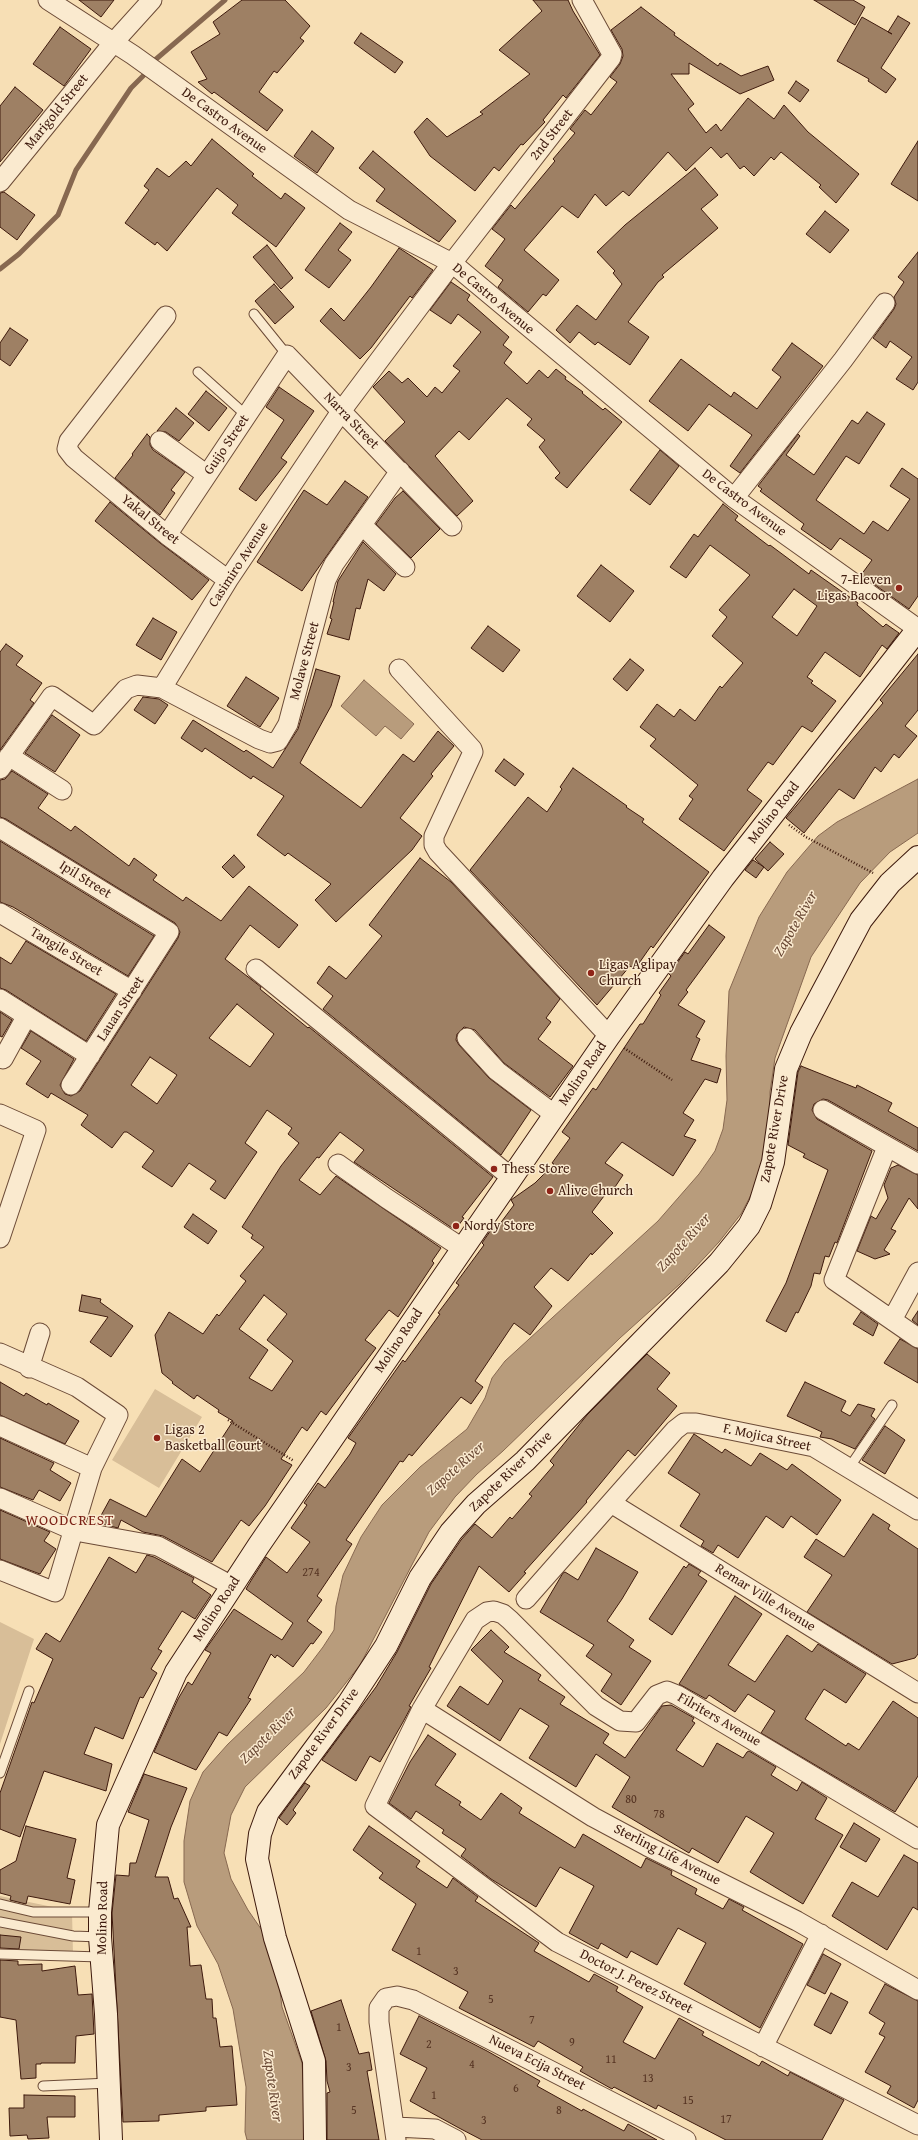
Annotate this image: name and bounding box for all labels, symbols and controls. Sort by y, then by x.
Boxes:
street label: Marigold Street [22,71,92,153]
street label: De Castro Avenue [178,84,270,158]
street label: 2nd Street [527,106,577,164]
street label: De Castro Avenue [449,260,537,338]
street label: Narra Street [320,389,382,453]
street label: Guijo Street [201,412,253,478]
street label: De Castro Avenue [698,466,790,540]
street label: Yakal Street [117,491,183,549]
street label: Casimiro Avenue [205,519,273,611]
place label: 7-Eleven Ligas Bacoor [817,572,891,604]
marker: 7-Eleven Ligas Bacoor [894,583,904,593]
street label: Molave Street [286,620,324,702]
street label: Molino Road [745,779,803,847]
street label: Ipil Street [56,857,114,903]
water label: Zapote River [770,888,822,960]
street label: Tangile Street [27,924,105,980]
place label: Ligas Aglipay Church [599,957,676,990]
marker: Ligas Aglipay Church [586,968,596,978]
street label: Lauan Street [94,973,148,1045]
street label: Molino Road [555,1039,611,1109]
street label: Zapote River Drive [757,1074,793,1184]
place label: Thess Store [502,1161,570,1177]
marker: Thess Store [489,1164,499,1174]
place label: Alive Church [558,1183,633,1199]
marker: Alive Church [545,1186,555,1196]
water label: Zapote River [653,1210,715,1276]
place label: Nordy Store [464,1218,535,1234]
marker: Nordy Store [451,1221,461,1231]
street label: Molino Road [371,1306,427,1376]
street label: F. Mojica Street [721,1420,813,1456]
place label: Ligas 2 Basketball Court [165,1422,261,1454]
street label: Zapote River Drive [466,1428,556,1516]
marker: Ligas 2 Basketball Court [152,1433,162,1443]
water label: Zapote River [423,1438,489,1500]
district label: WOODCREST [26,1512,114,1530]
street label: Remar Ville Avenue [712,1560,818,1636]
house number: 274 [302,1566,320,1580]
street label: Molino Road [190,1573,244,1645]
street label: Zapote River Drive [285,1685,363,1783]
street label: Filriters Avenue [674,1689,764,1751]
water label: Zapote River [236,1704,300,1768]
house number: 80 [625,1793,637,1807]
house number: 78 [653,1808,665,1822]
street label: Sterling Life Avenue [611,1821,723,1889]
street label: Molino Road [94,1881,112,1955]
house number: 1 [416,1945,422,1959]
street label: Doctor J. Perez Street [577,1946,695,2018]
house number: 3 [453,1965,459,1979]
house number: 5 [488,1993,494,2007]
house number: 7 [529,2014,535,2028]
house number: 1 [336,2021,342,2035]
street label: Nueva Ecija Street [486,2032,588,2094]
house number: 9 [569,2036,575,2050]
house number: 2 [426,2038,432,2052]
water label: Zapote River [258,2049,286,2123]
house number: 11 [605,2053,617,2067]
house number: 4 [469,2058,475,2072]
house number: 3 [346,2061,352,2075]
house number: 13 [642,2072,654,2086]
house number: 6 [513,2082,519,2096]
house number: 1 [431,2089,437,2103]
house number: 15 [682,2094,694,2108]
house number: 5 [351,2104,357,2118]
house number: 8 [556,2104,562,2118]
house number: 17 [720,2113,732,2127]
house number: 3 [481,2114,487,2128]

